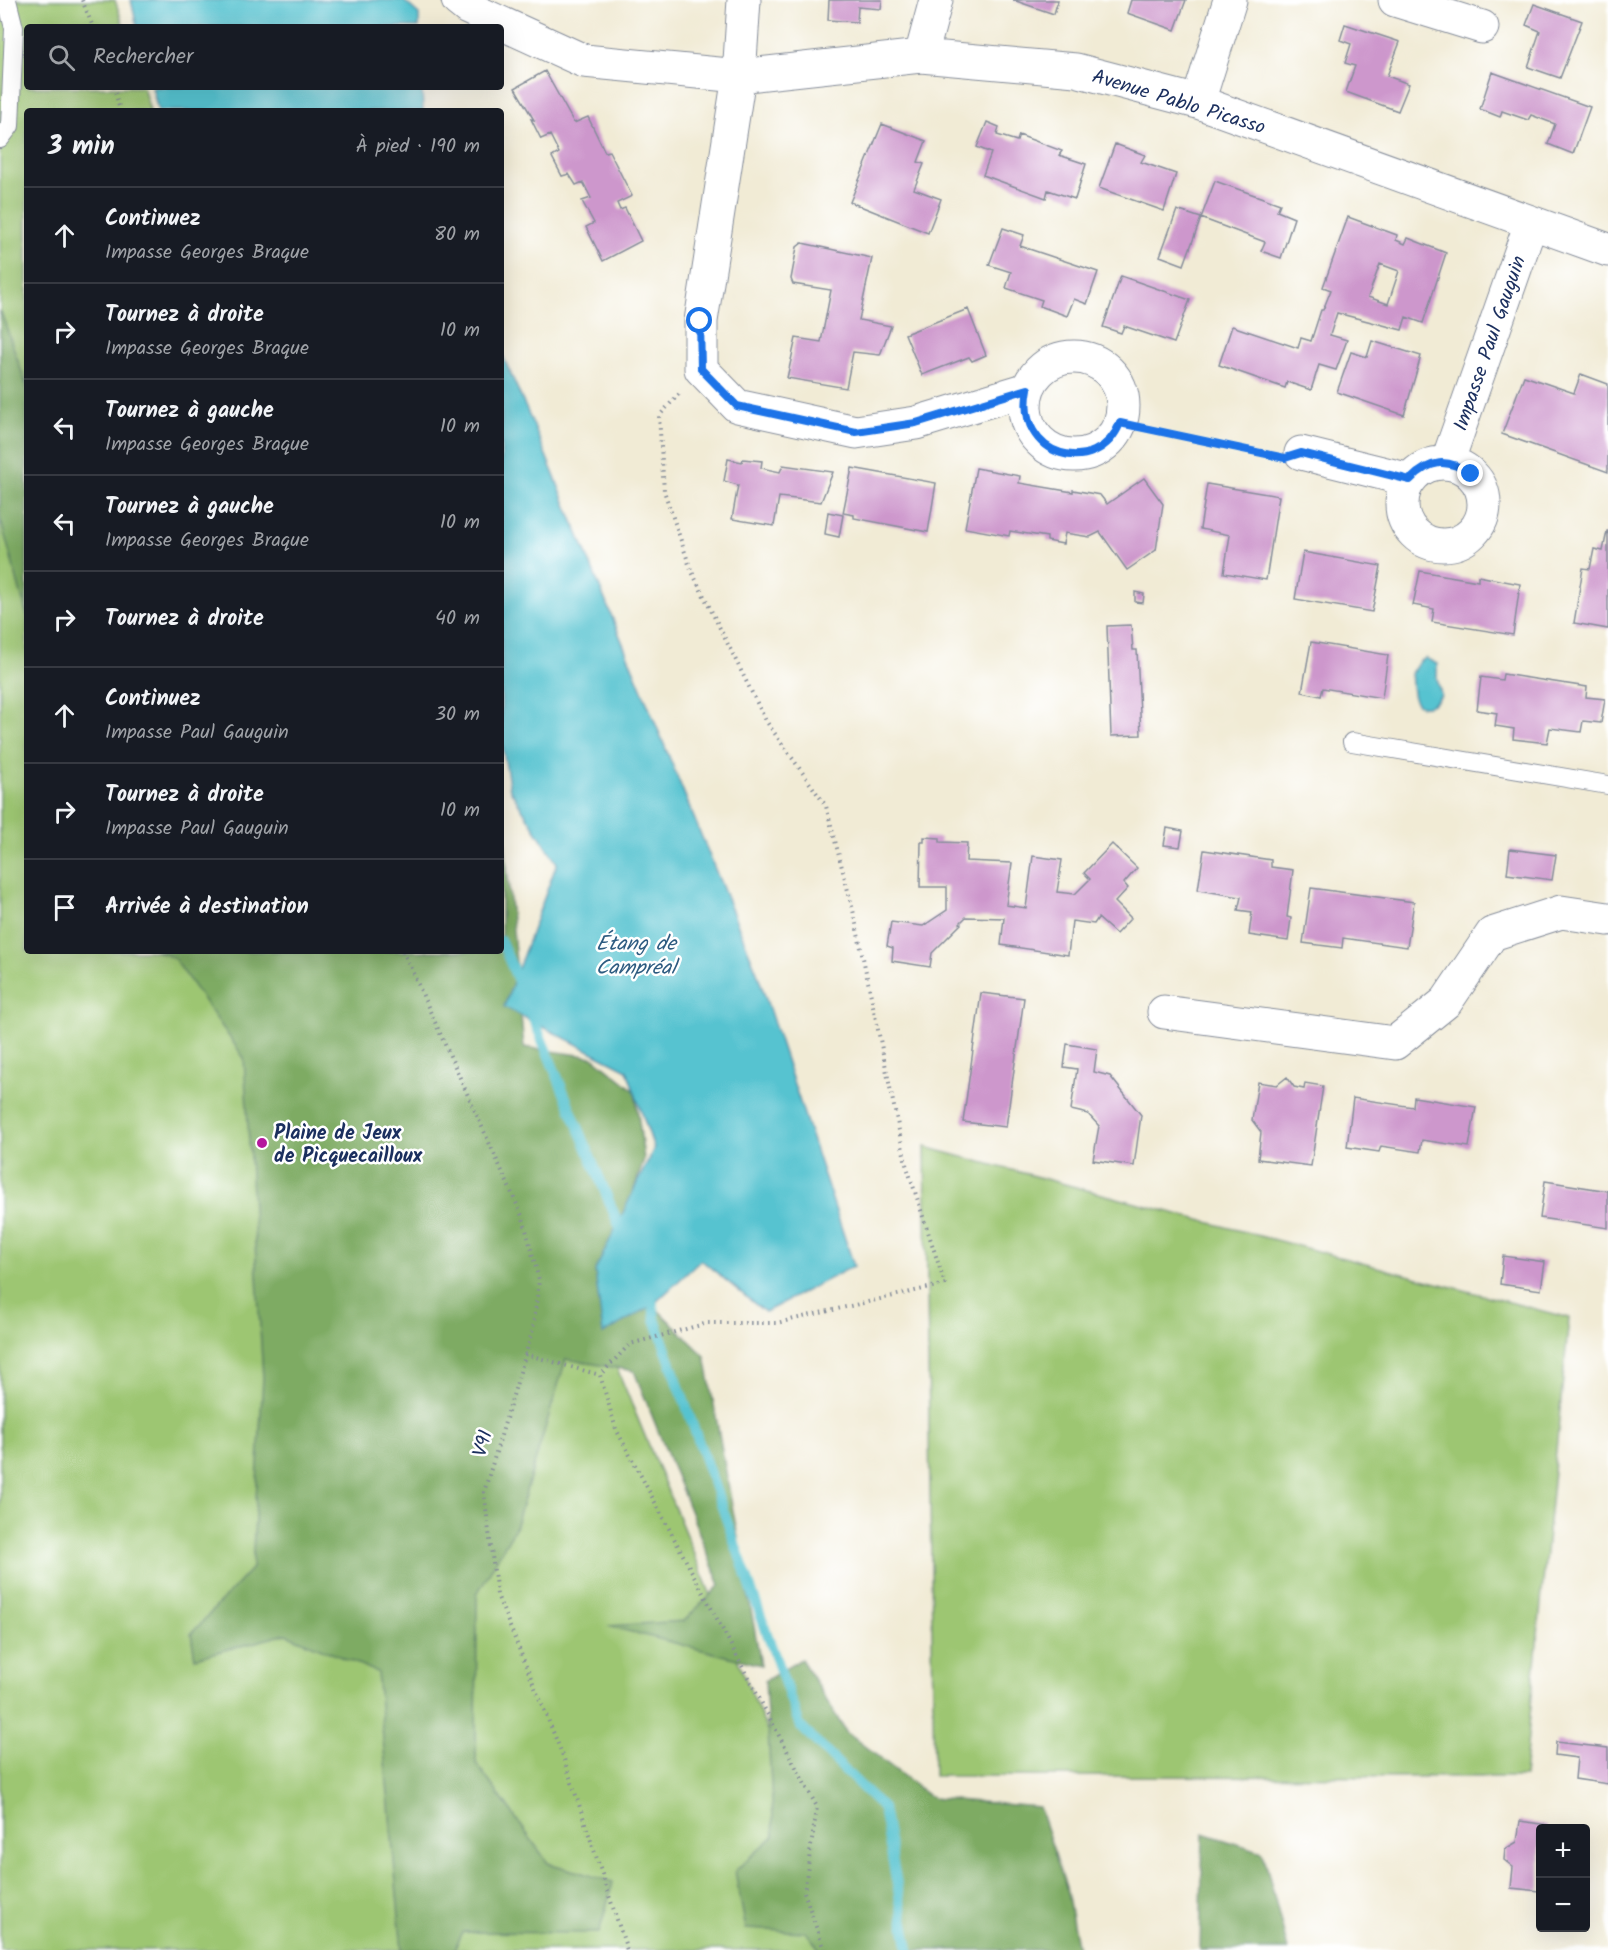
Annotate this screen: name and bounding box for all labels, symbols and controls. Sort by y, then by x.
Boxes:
search box [24,24,504,90]
text: Rechercher [93,40,193,75]
icon: search [45,41,78,74]
street label: Avenue Pablo Picasso [1088,61,1269,144]
text: 3 min [48,126,115,168]
text: À pied · 190 m [356,131,480,163]
text: Continuez [105,202,201,237]
icon: ahead [48,219,81,252]
text: 80 m [434,219,480,251]
text: Impasse Georges Braque [105,237,309,269]
street label: Impasse Paul Gauguin [1446,252,1536,436]
text: Tournez à droite [105,298,264,333]
route start [686,307,712,333]
icon: right [48,315,81,348]
text: 10 m [440,315,480,347]
text: Impasse Georges Braque [105,333,309,365]
text: Tournez à gauche [105,394,274,429]
icon: left [48,411,81,444]
text: 10 m [440,411,480,443]
text: Impasse Georges Braque [105,429,309,461]
route end [1457,460,1483,486]
text: Tournez à gauche [105,490,274,525]
icon: left [48,507,81,540]
text: 10 m [440,507,480,539]
text: Impasse Georges Braque [105,525,309,557]
text: Tournez à droite [105,602,264,637]
icon: right [48,603,81,636]
text: 40 m [435,603,480,635]
text: Continuez [105,682,201,717]
icon: ahead [48,699,81,732]
text: 30 m [435,699,480,731]
text: Impasse Paul Gauguin [105,717,289,749]
text: Tournez à droite [105,778,264,813]
icon: right [48,795,81,828]
text: 10 m [440,795,480,827]
text: Impasse Paul Gauguin [105,813,289,845]
text: Arrivée à destination [105,890,309,925]
icon: arrive [48,891,81,924]
water label: Étang de Campréal [596,928,680,985]
place label: Plaine de Jeux de Picquecailloux [274,1118,423,1173]
marker: Plaine de Jeux de Picquecailloux [255,1136,269,1150]
street label: V91 [465,1426,503,1461]
map controls [1536,1824,1590,1932]
button: + [1536,1824,1590,1878]
button: − [1536,1878,1590,1932]

